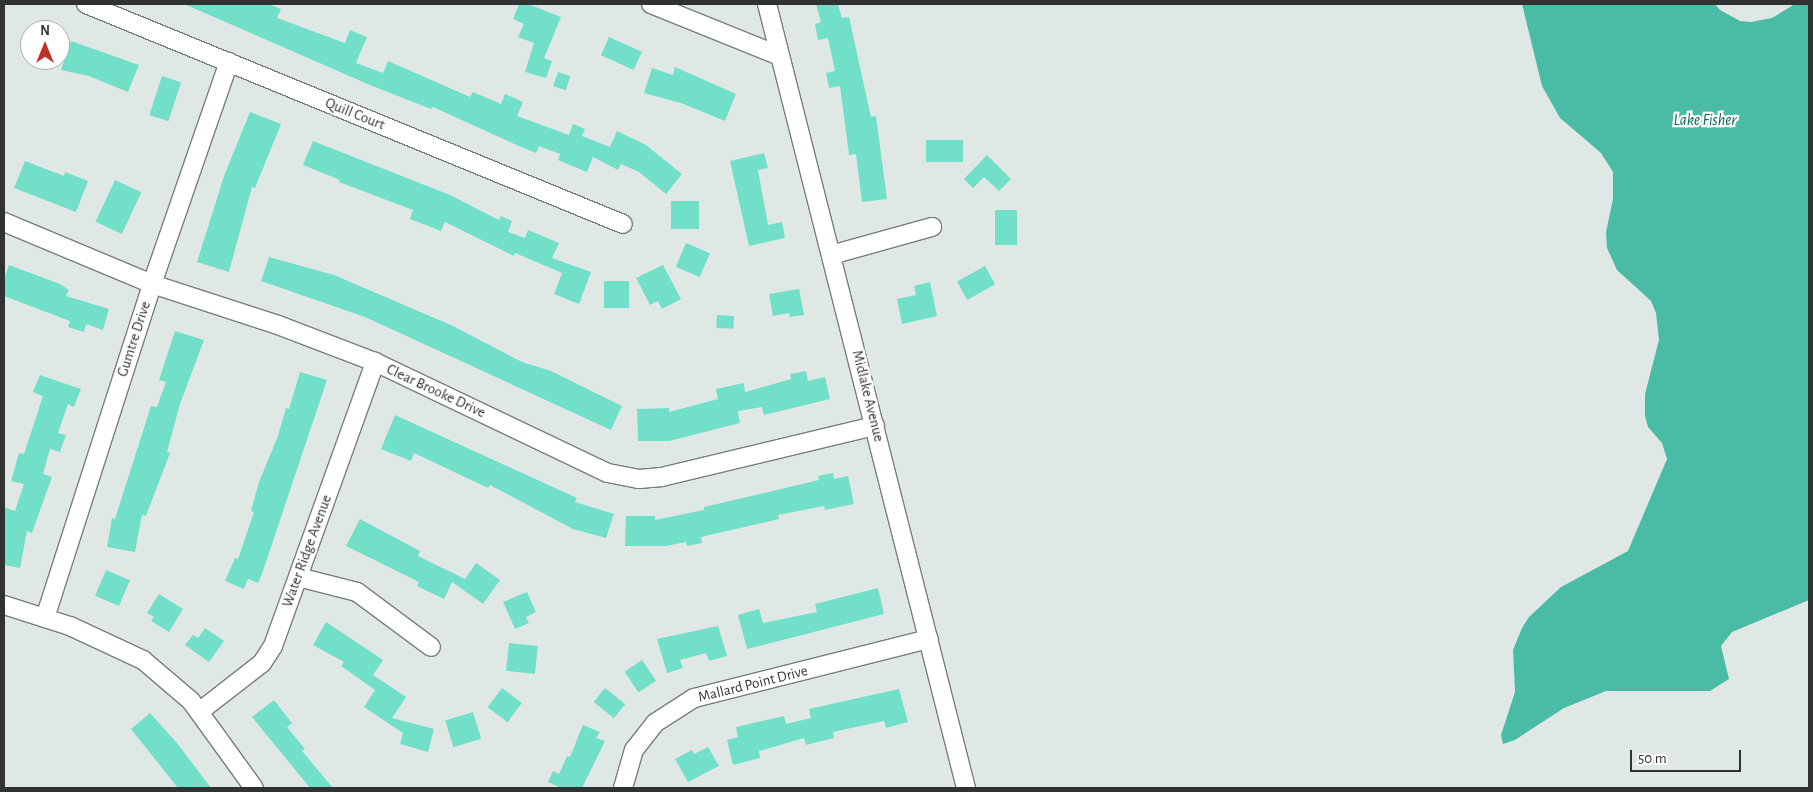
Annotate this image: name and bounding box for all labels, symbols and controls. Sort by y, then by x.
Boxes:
north arrow [20,20,70,70]
text: N [40,24,50,38]
street label: Quill Court [323,94,387,134]
water label: Lake Fisher [1674,110,1736,130]
street label: Gumtre Drive [113,299,155,379]
street label: Midlake Avenue [848,348,888,444]
street label: Clear Brooke Drive [384,360,488,422]
street label: Water Ridge Avenue [278,492,336,610]
street label: Mallard Point Drive [696,662,810,706]
scale bar [1633,740,1744,772]
text: 50 m [1638,751,1667,766]

